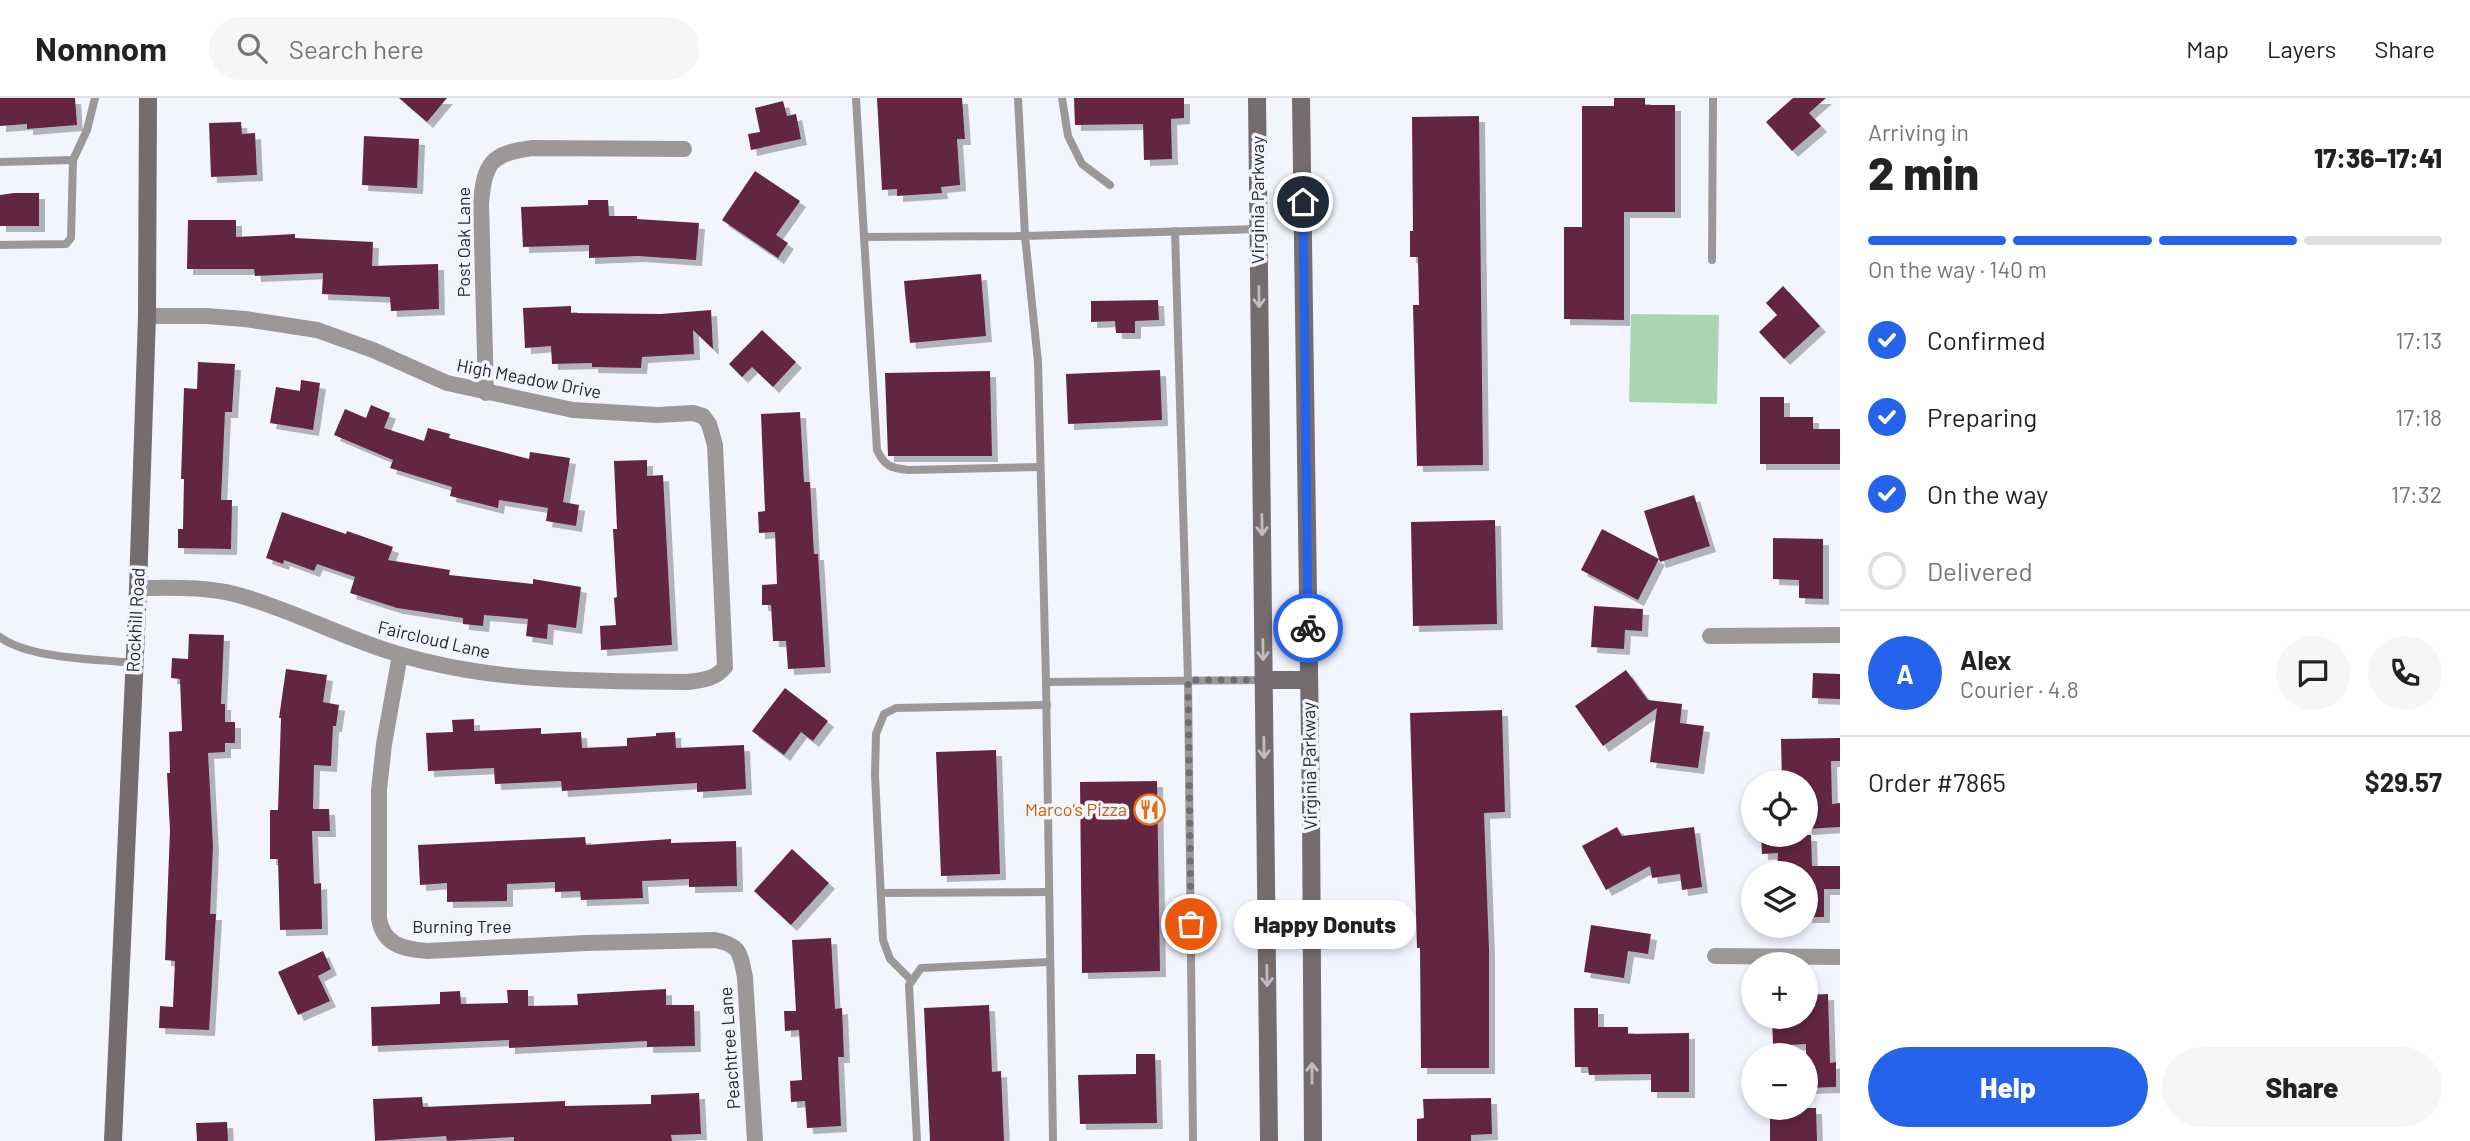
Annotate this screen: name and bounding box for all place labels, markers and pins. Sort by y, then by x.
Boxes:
pin [1273,172,1333,232]
restaurant icon: Marco's Pizza [1133,793,1167,827]
place label: Marco's Pizza [1025,798,1127,820]
pin [1161,894,1221,954]
callout: Happy Donuts [1233,900,1415,948]

